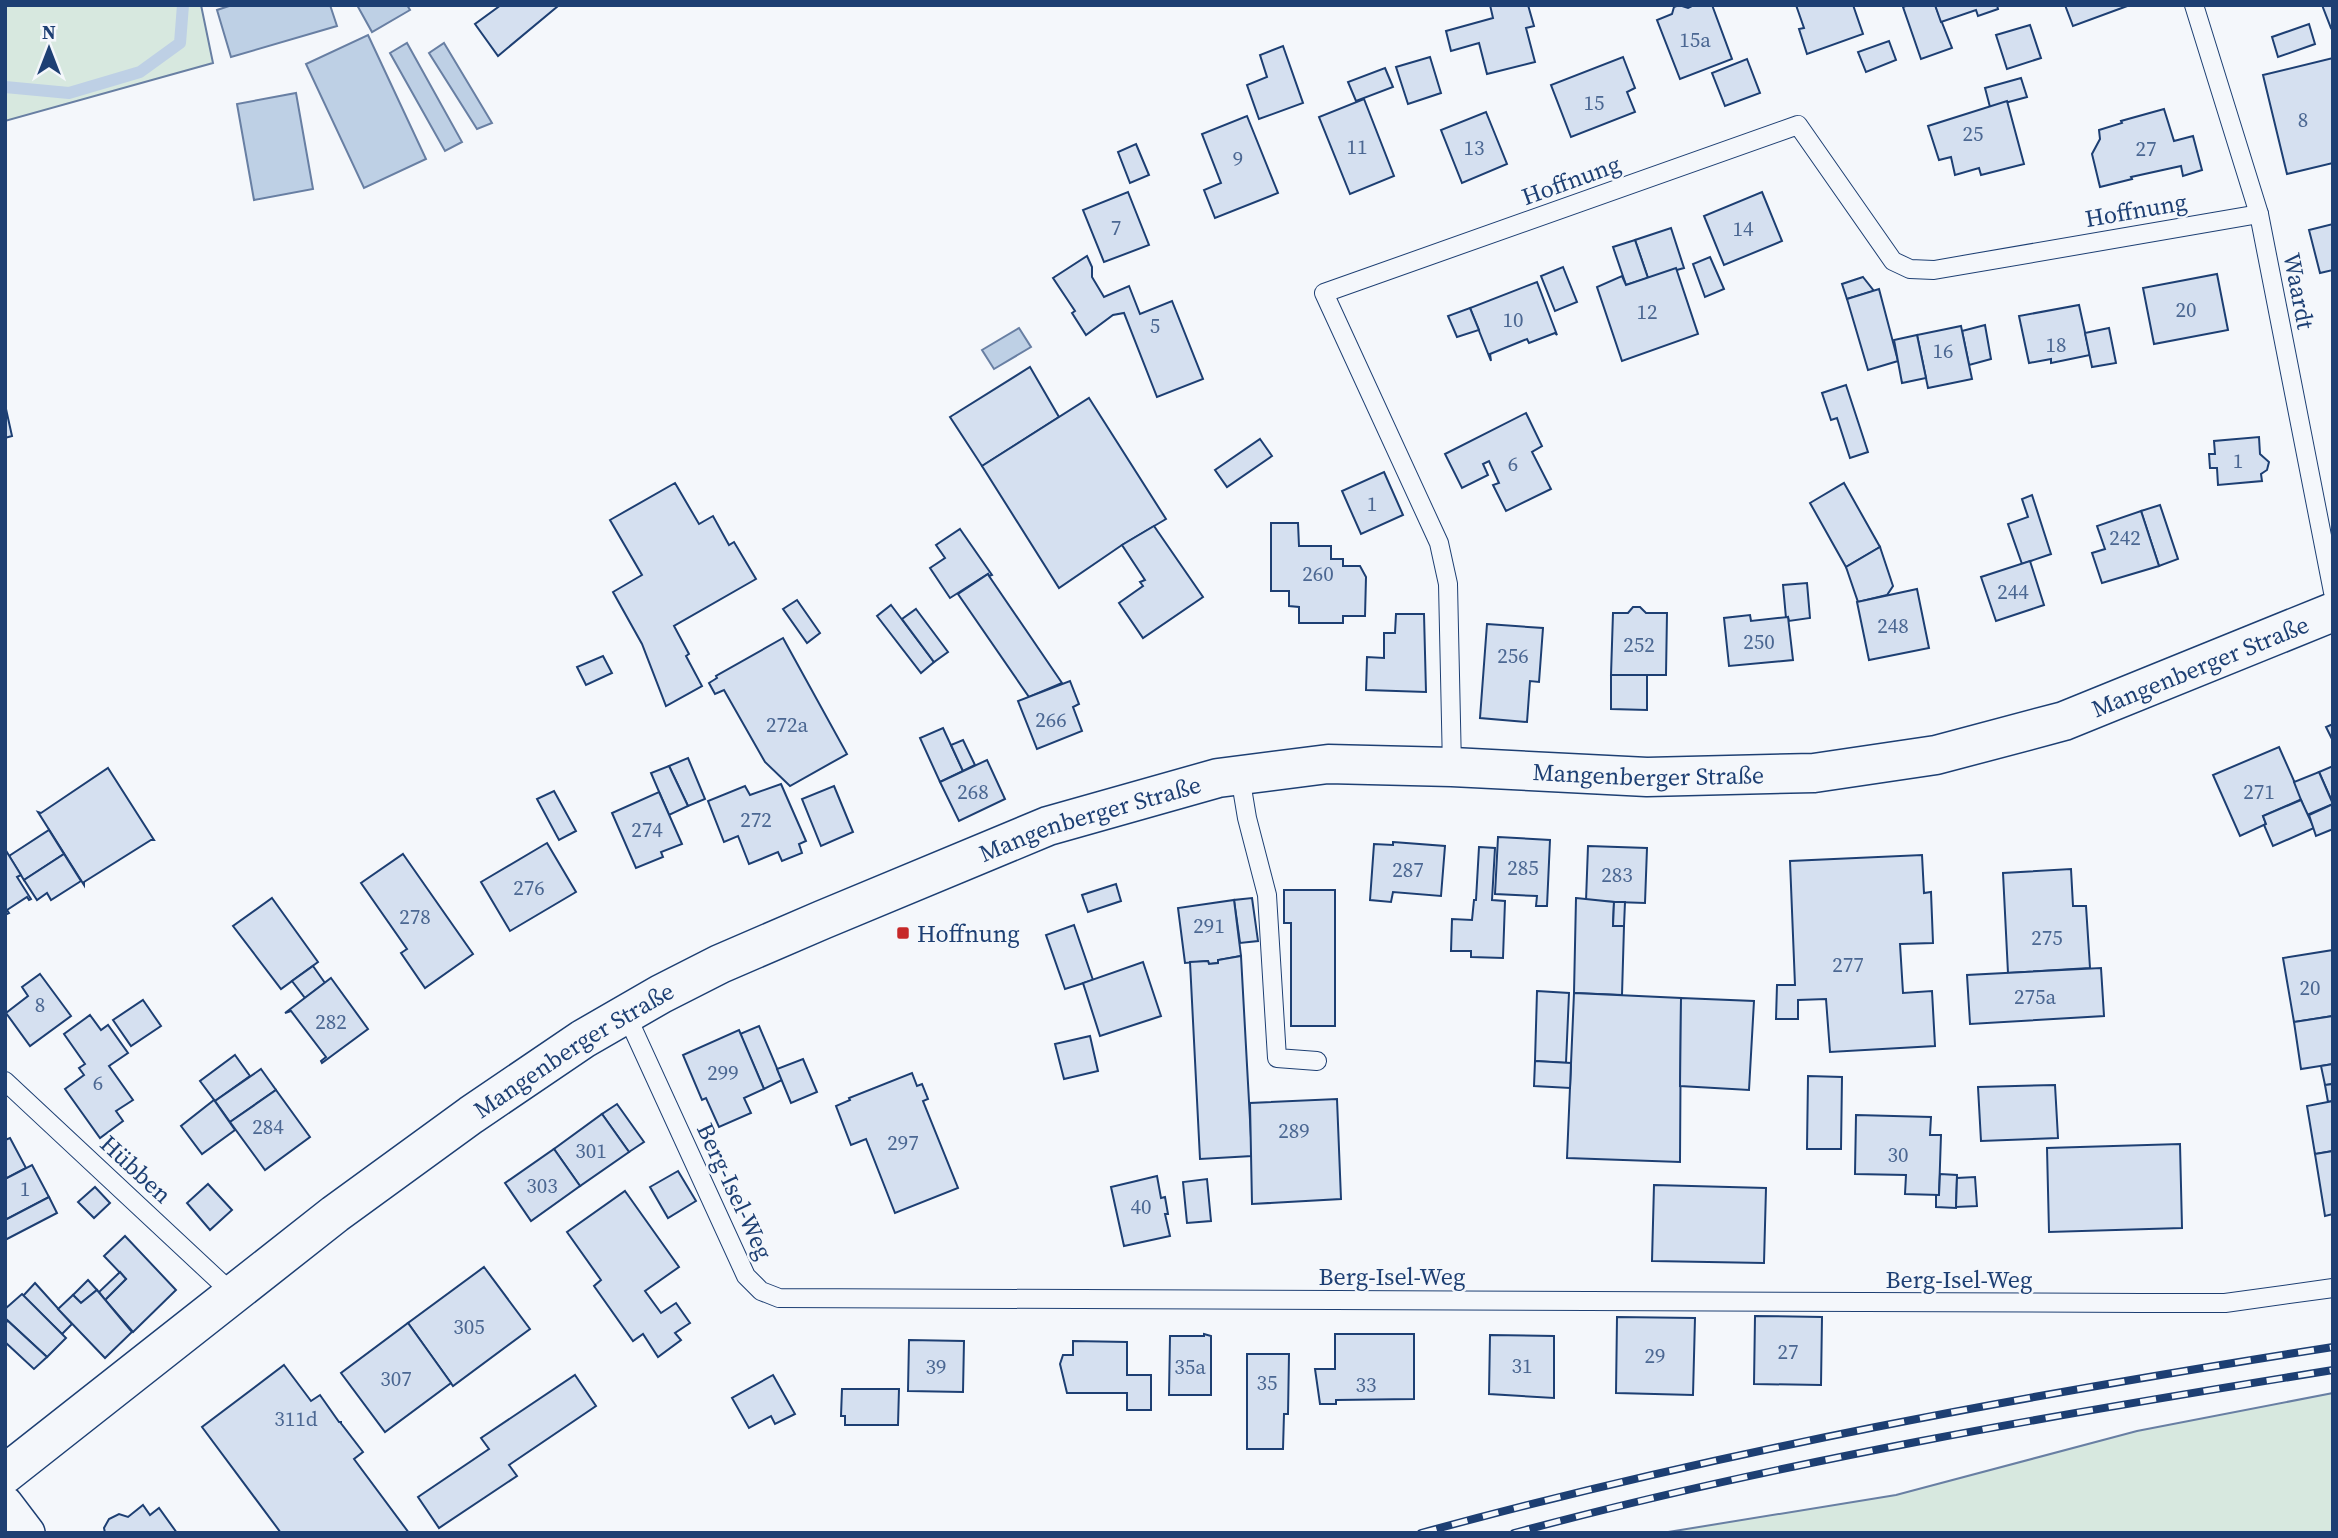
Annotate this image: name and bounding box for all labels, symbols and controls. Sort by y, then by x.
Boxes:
north arrow [14,14,84,84]
text: N [42,19,56,45]
house number: 15a [1679,25,1711,54]
house number: 15 [1584,88,1605,117]
house number: 8 [2298,105,2308,134]
house number: 25 [1963,119,1984,148]
house number: 11 [1347,132,1368,161]
house number: 13 [1464,133,1485,162]
house number: 27 [2136,134,2157,163]
house number: 9 [1233,144,1243,173]
street label: Hoffnung [1517,147,1625,213]
street label: Hoffnung [2083,185,2189,235]
house number: 7 [1111,213,1121,242]
house number: 14 [1733,214,1754,243]
street label: Waardt [2275,250,2323,332]
house number: 20 [2176,295,2197,324]
house number: 12 [1637,297,1658,326]
house number: 10 [1503,305,1524,334]
house number: 5 [1150,311,1160,340]
house number: 18 [2046,330,2067,359]
house number: 16 [1933,336,1954,365]
house number: 1 [2233,446,2243,475]
house number: 6 [1508,449,1518,478]
house number: 1 [1367,489,1377,518]
house number: 242 [2109,523,2141,552]
house number: 260 [1302,559,1334,588]
house number: 244 [1997,577,2029,606]
street label: Mangenberger Straße [2086,607,2313,725]
house number: 248 [1877,611,1909,640]
house number: 250 [1743,627,1775,656]
house number: 252 [1623,630,1655,659]
house number: 256 [1497,641,1529,670]
house number: 266 [1035,705,1067,734]
house number: 272a [766,710,808,739]
street label: Mangenberger Straße [1532,755,1765,794]
street label: Mangenberger Straße [974,767,1205,869]
house number: 268 [957,777,989,806]
house number: 271 [2243,777,2275,806]
house number: 272 [740,805,772,834]
house number: 274 [631,815,663,844]
house number: 285 [1507,853,1539,882]
house number: 287 [1392,855,1424,884]
house number: 283 [1601,860,1633,889]
house number: 276 [513,873,545,902]
house number: 278 [399,902,431,931]
house number: 291 [1193,911,1225,940]
place label: Hoffnung [917,917,1020,950]
house number: 275 [2031,923,2063,952]
marker: Hoffnung [895,925,911,941]
house number: 277 [1832,950,1864,979]
house number: 20 [2300,973,2321,1002]
street label: Mangenberger Straße [467,974,679,1125]
house number: 275a [2014,982,2056,1011]
house number: 8 [35,990,45,1019]
house number: 282 [315,1007,347,1036]
house number: 299 [707,1058,739,1087]
house number: 6 [93,1068,103,1097]
house number: 284 [252,1112,284,1141]
house number: 289 [1278,1116,1310,1145]
street label: Berg-Isel-Weg [689,1117,781,1265]
street label: Hübben [93,1127,179,1211]
house number: 297 [887,1128,919,1157]
house number: 301 [575,1136,607,1165]
house number: 30 [1888,1140,1909,1169]
house number: 303 [526,1171,558,1200]
house number: 1 [20,1174,30,1203]
house number: 40 [1131,1192,1152,1221]
street label: Berg-Isel-Weg [1318,1260,1466,1293]
street label: Berg-Isel-Weg [1885,1263,2033,1296]
house number: 305 [453,1312,485,1341]
house number: 27 [1778,1337,1799,1366]
house number: 29 [1645,1341,1666,1370]
house number: 31 [1512,1351,1533,1380]
house number: 39 [926,1352,947,1381]
house number: 35a [1174,1352,1206,1381]
house number: 307 [380,1364,412,1393]
house number: 35 [1257,1368,1278,1397]
house number: 33 [1356,1370,1377,1399]
house number: 311d [274,1404,318,1433]

